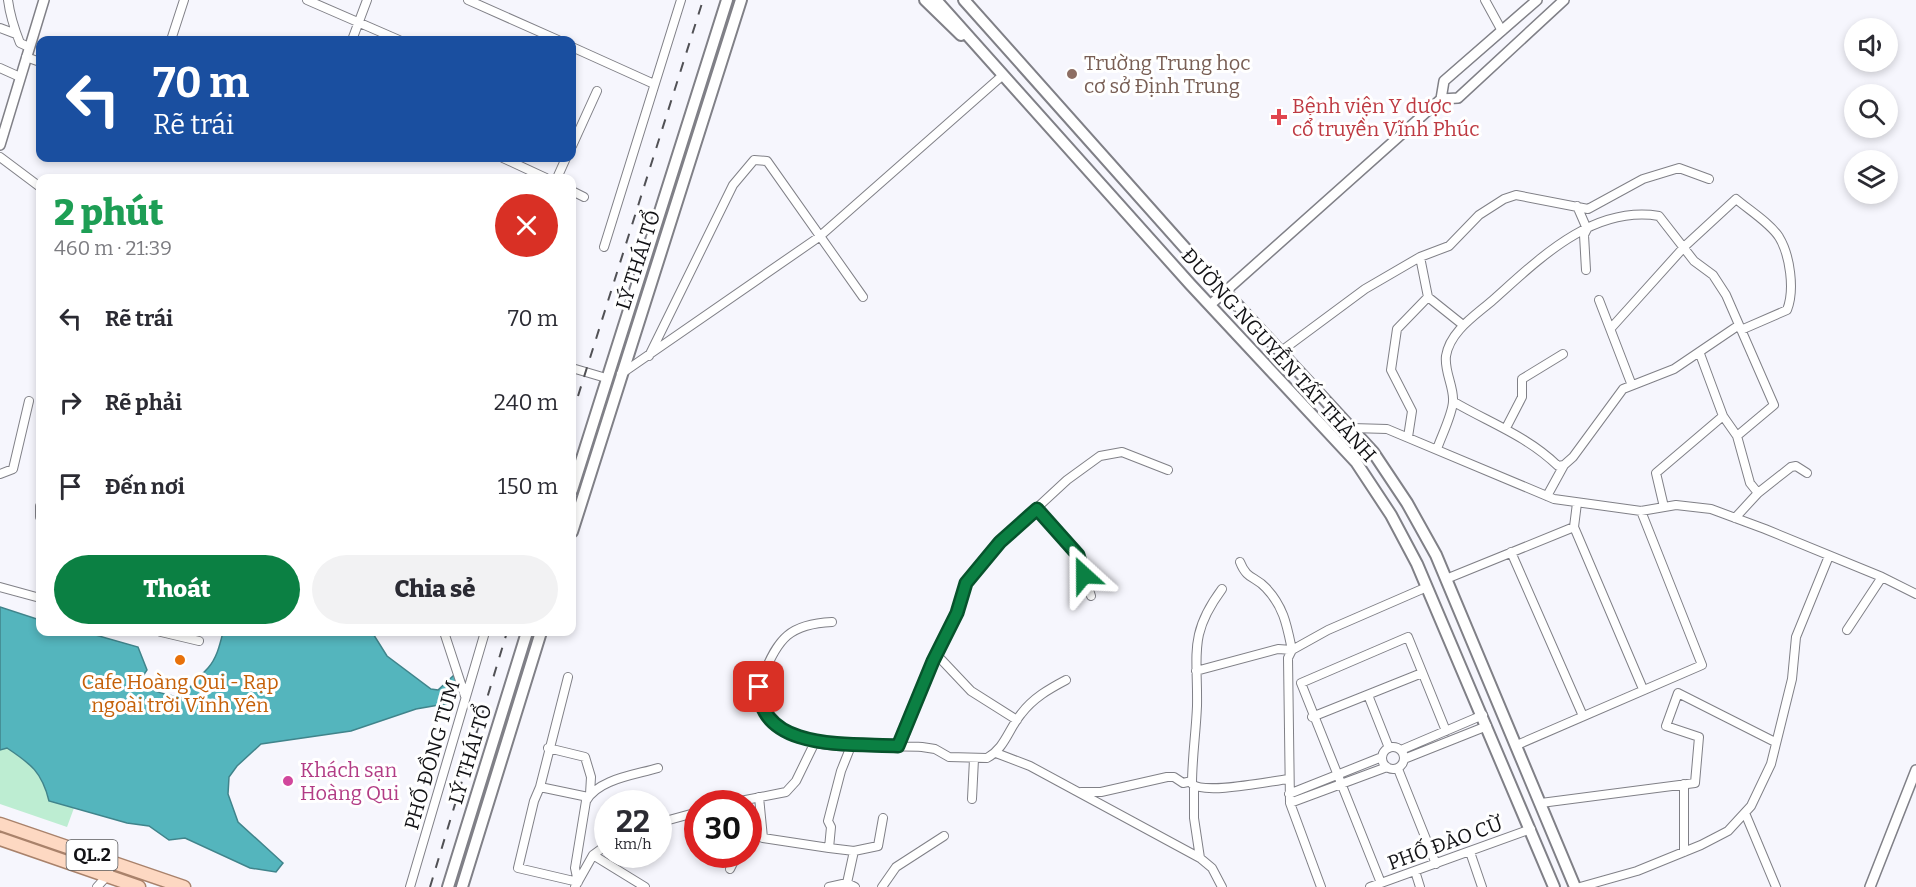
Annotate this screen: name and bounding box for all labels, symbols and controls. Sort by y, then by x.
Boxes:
map controls [1844,18,1898,204]
button: sound [1844,18,1898,72]
place label: Trường Trung học cơ sở Định Trung [1084,51,1250,98]
text: 70 m [153,58,249,108]
icon: left [54,60,132,138]
marker: Trường Trung học cơ sở Định Trung [1065,67,1079,81]
button: search [1844,84,1898,138]
place label: Bệnh viện Y dược cổ truyền Vĩnh Phúc [1292,94,1479,141]
marker: Bệnh viện Y dược cổ truyền Vĩnh Phúc [1270,108,1288,126]
text: Rẽ trái [153,109,234,141]
button: layers [1844,150,1898,204]
text: 2 phút [54,191,163,235]
button: close [495,194,558,257]
street label: LÝ THÁI TỔ [608,206,665,313]
text: 460 m · 21:39 [54,236,172,260]
street label: ĐƯỜNG NGUYỄN TẤT THÀNH [1177,241,1384,467]
icon: left [54,302,87,335]
text: Rẽ trái [105,305,173,332]
text: 70 m [508,305,558,332]
icon: right [54,386,87,419]
text: Rẽ phải [105,389,182,416]
text: 240 m [494,389,558,416]
icon: arrive [54,470,87,503]
text: Đến nơi [105,473,185,500]
text: 150 m [498,473,558,500]
position arrow [1052,543,1116,607]
button: Thoát [54,555,300,624]
button: Chia sẻ [312,555,558,624]
marker: Cafe Hoàng Qui - Rạp ngoài trời Vĩnh Yên [173,653,187,667]
pin [733,661,784,712]
place label: Cafe Hoàng Qui - Rạp ngoài trời Vĩnh Yên [81,670,279,717]
icon: arrive [742,670,775,703]
street label: PHỐ ĐỒNG TUM [397,677,465,832]
street label: LÝ THÁI TỔ [441,700,497,807]
place label: Khách sạn Hoàng Qui [300,758,399,805]
marker: Khách sạn Hoàng Qui [281,774,295,788]
speed limit sign: 30 [684,790,762,868]
text: 22 [616,804,650,840]
street label: PHỐ ĐÀO CỪ [1384,809,1506,875]
text: km/h [614,835,652,853]
road number: QL.2 [66,840,118,870]

